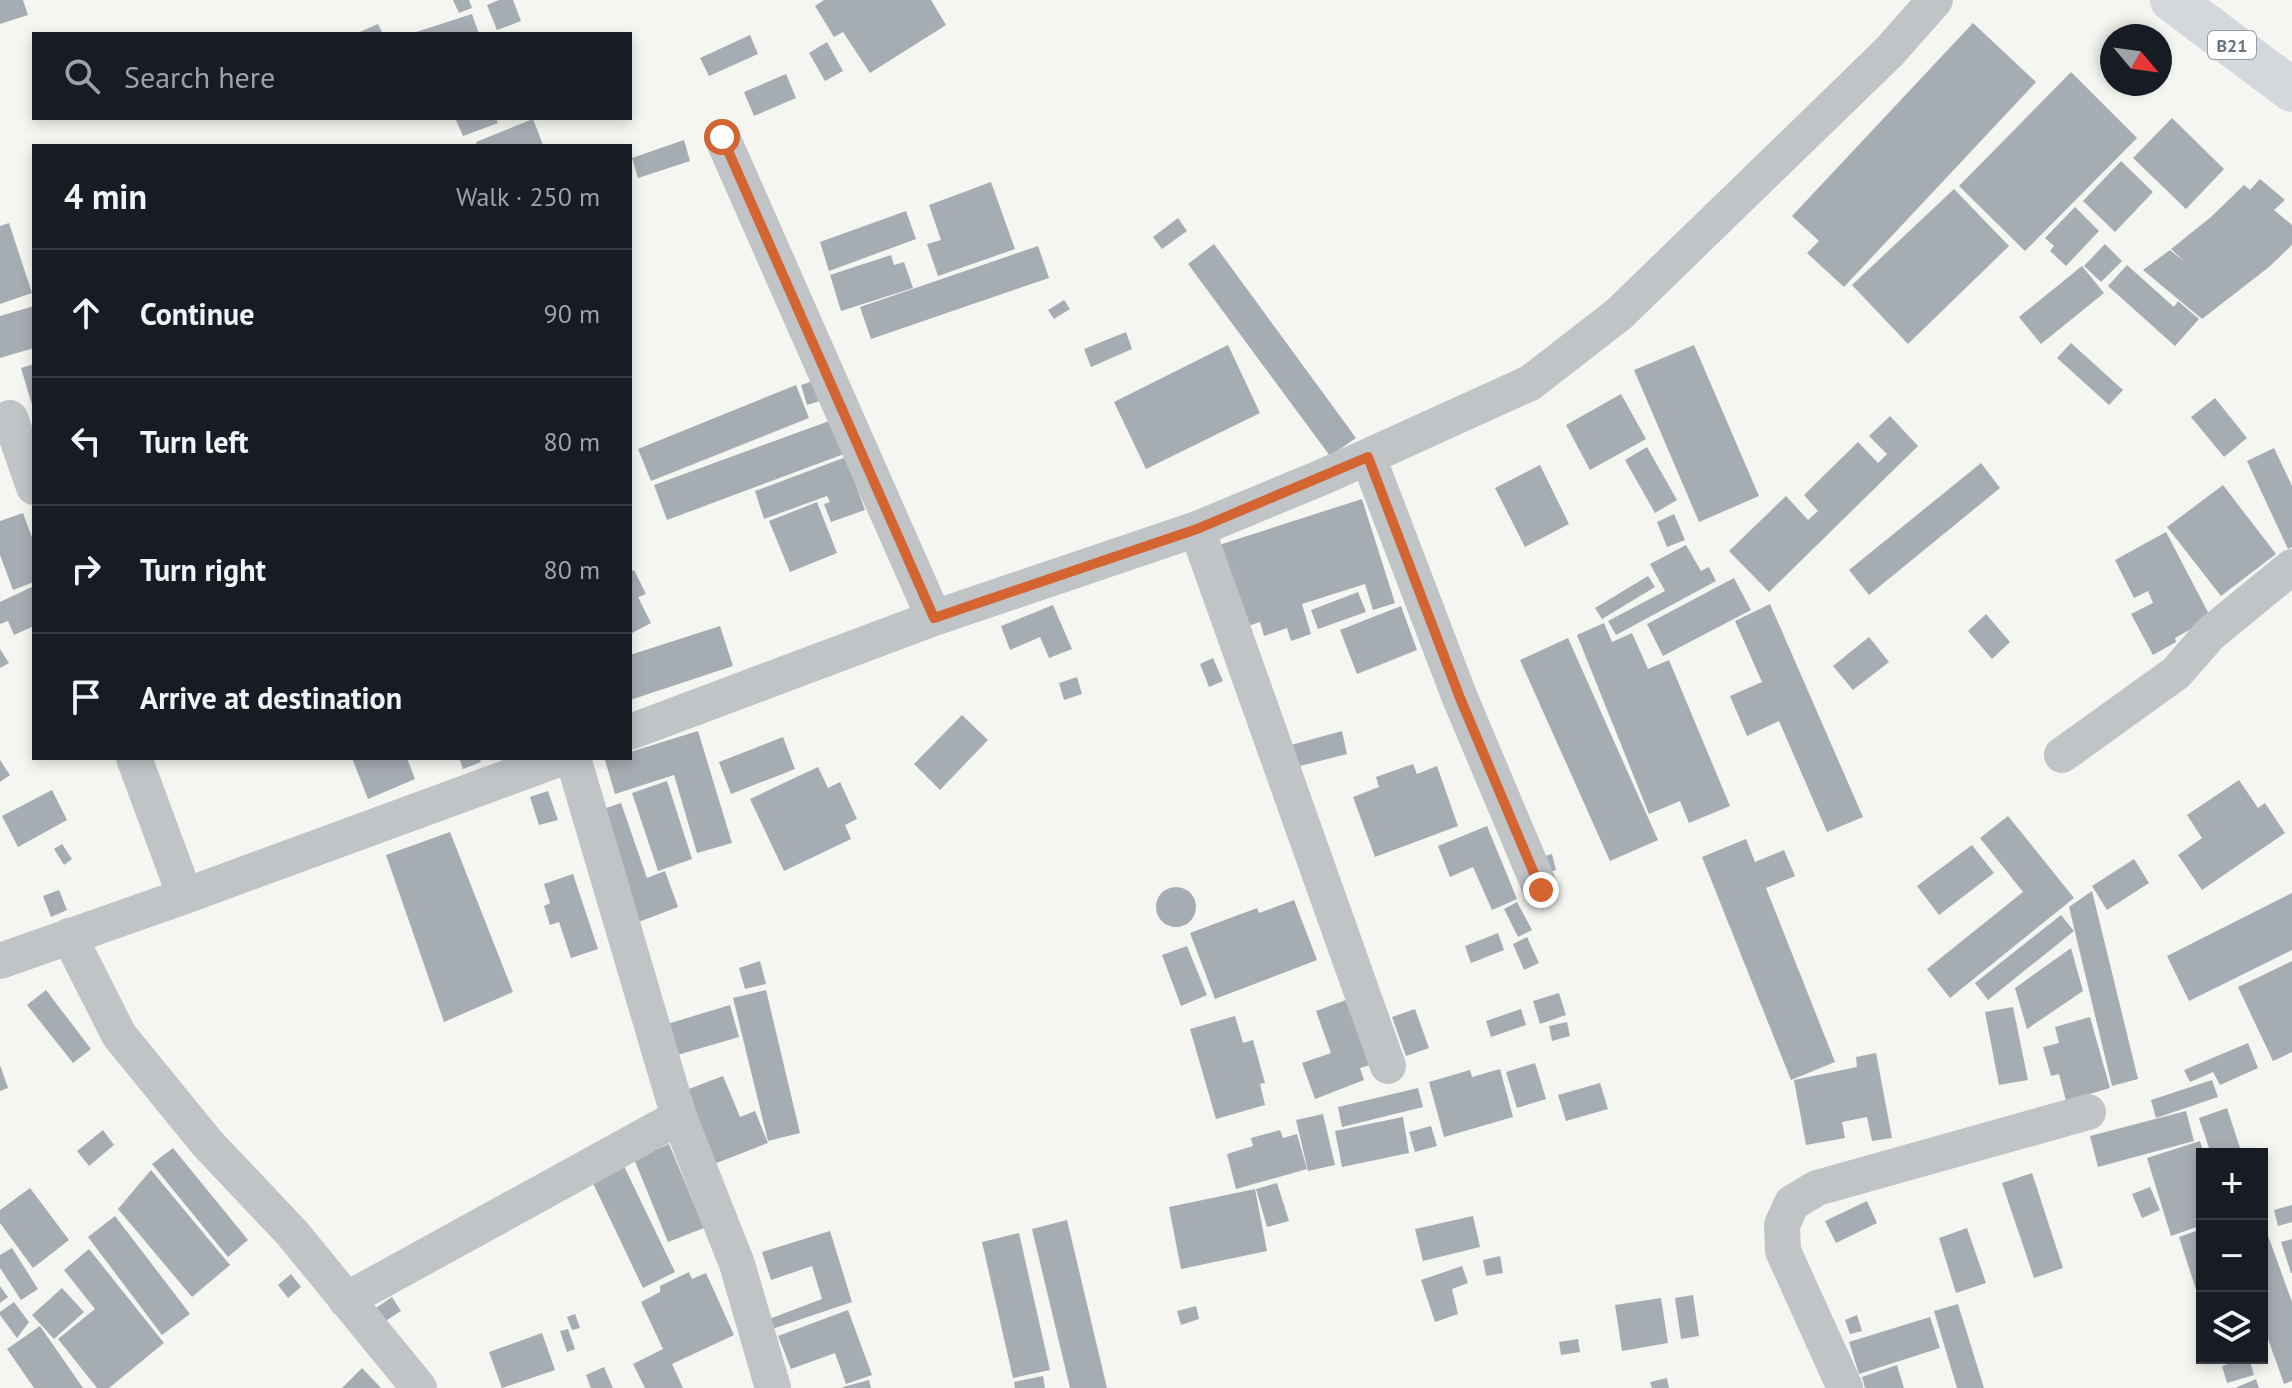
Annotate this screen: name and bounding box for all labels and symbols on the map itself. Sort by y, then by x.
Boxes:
north arrow [2100,24,2172,96]
road number: B21 [2208,31,2256,59]
route start [704,119,740,155]
route end [1523,872,1559,908]

